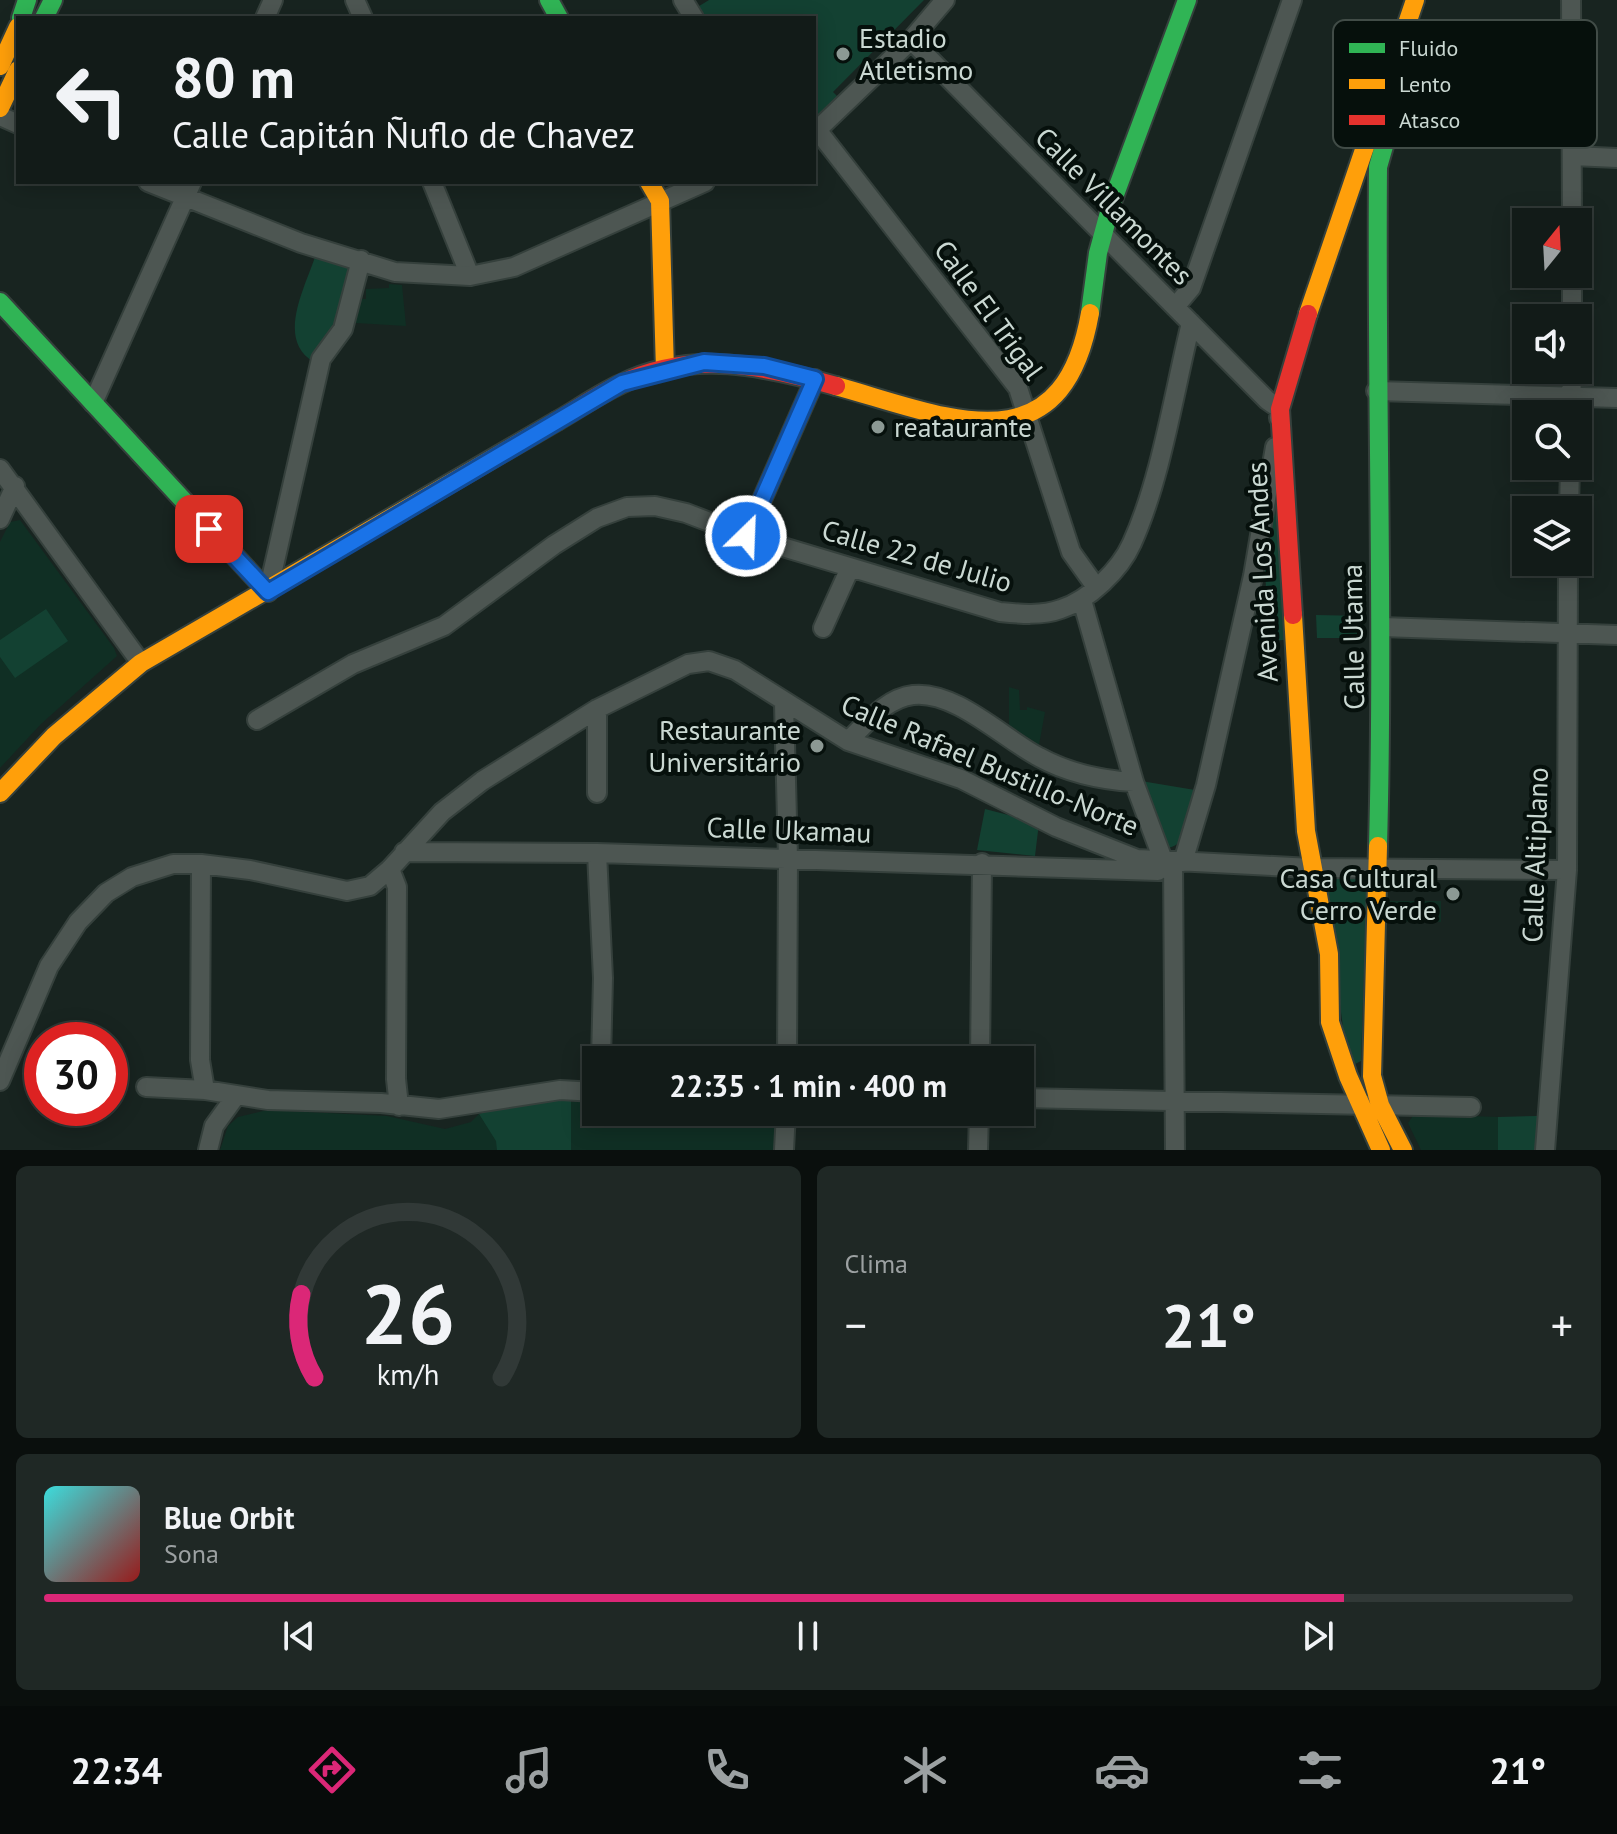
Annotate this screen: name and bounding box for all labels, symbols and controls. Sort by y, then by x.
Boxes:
place label: Estadio Atletismo [859,19,973,88]
legend [1333,20,1597,148]
text: Fluido [1399,34,1458,62]
text: 80 m [172,41,295,113]
marker: Estadio Atletismo [834,45,852,63]
icon: left [40,48,144,152]
text: Lento [1399,70,1451,98]
text: Atasco [1399,106,1460,134]
text: Calle Capitán Ñuflo de Chavez [172,111,635,158]
street label: Calle Villamontes [1028,119,1201,292]
north arrow [1512,208,1592,288]
map controls [1512,208,1592,576]
street label: Calle El Trigal [926,233,1053,387]
button: sound [1512,304,1592,384]
button: search [1512,400,1592,480]
place label: reataurante [894,408,1032,445]
marker: reataurante [869,418,887,436]
street label: Avenida Los Andes [1237,461,1286,683]
position arrow [704,494,788,578]
pin [175,495,243,563]
button: layers [1512,496,1592,576]
icon: arrive [187,507,231,551]
street label: Calle 22 de Julio [818,511,1017,600]
street label: Calle Utama [1333,564,1372,710]
street label: Calle Rafael Bustillo-Norte [836,685,1145,844]
place label: Restaurante Universitário [648,711,801,780]
marker: Restaurante Universitário [808,737,826,755]
street label: Calle Altiplano [1513,767,1556,943]
street label: Calle Ukamau [706,808,872,851]
place label: Casa Cultural Cerro Verde [1279,859,1437,928]
marker: Casa Cultural Cerro Verde [1444,885,1462,903]
speed limit sign: 30 [24,1022,128,1126]
text: 22:35 · 1 min · 400 m [669,1066,947,1105]
text: Clima [845,1247,908,1280]
text: 26 [361,1259,455,1367]
text: 21° [1162,1286,1256,1364]
text: − [845,1296,867,1353]
text: + [1551,1296,1573,1353]
text: km/h [377,1356,440,1393]
text: Blue Orbit [164,1498,294,1537]
text: Sona [164,1537,219,1570]
icon: previous [277,1614,321,1658]
icon: pause [786,1614,830,1658]
icon: next [1296,1614,1340,1658]
icon: directions [304,1742,360,1798]
icon: music [501,1742,557,1798]
icon: phone [699,1742,755,1798]
icon: climate [897,1742,953,1798]
icon: car [1094,1742,1150,1798]
icon: filters [1292,1742,1348,1798]
text: 22:34 [71,1747,162,1794]
text: 21° [1490,1747,1546,1794]

